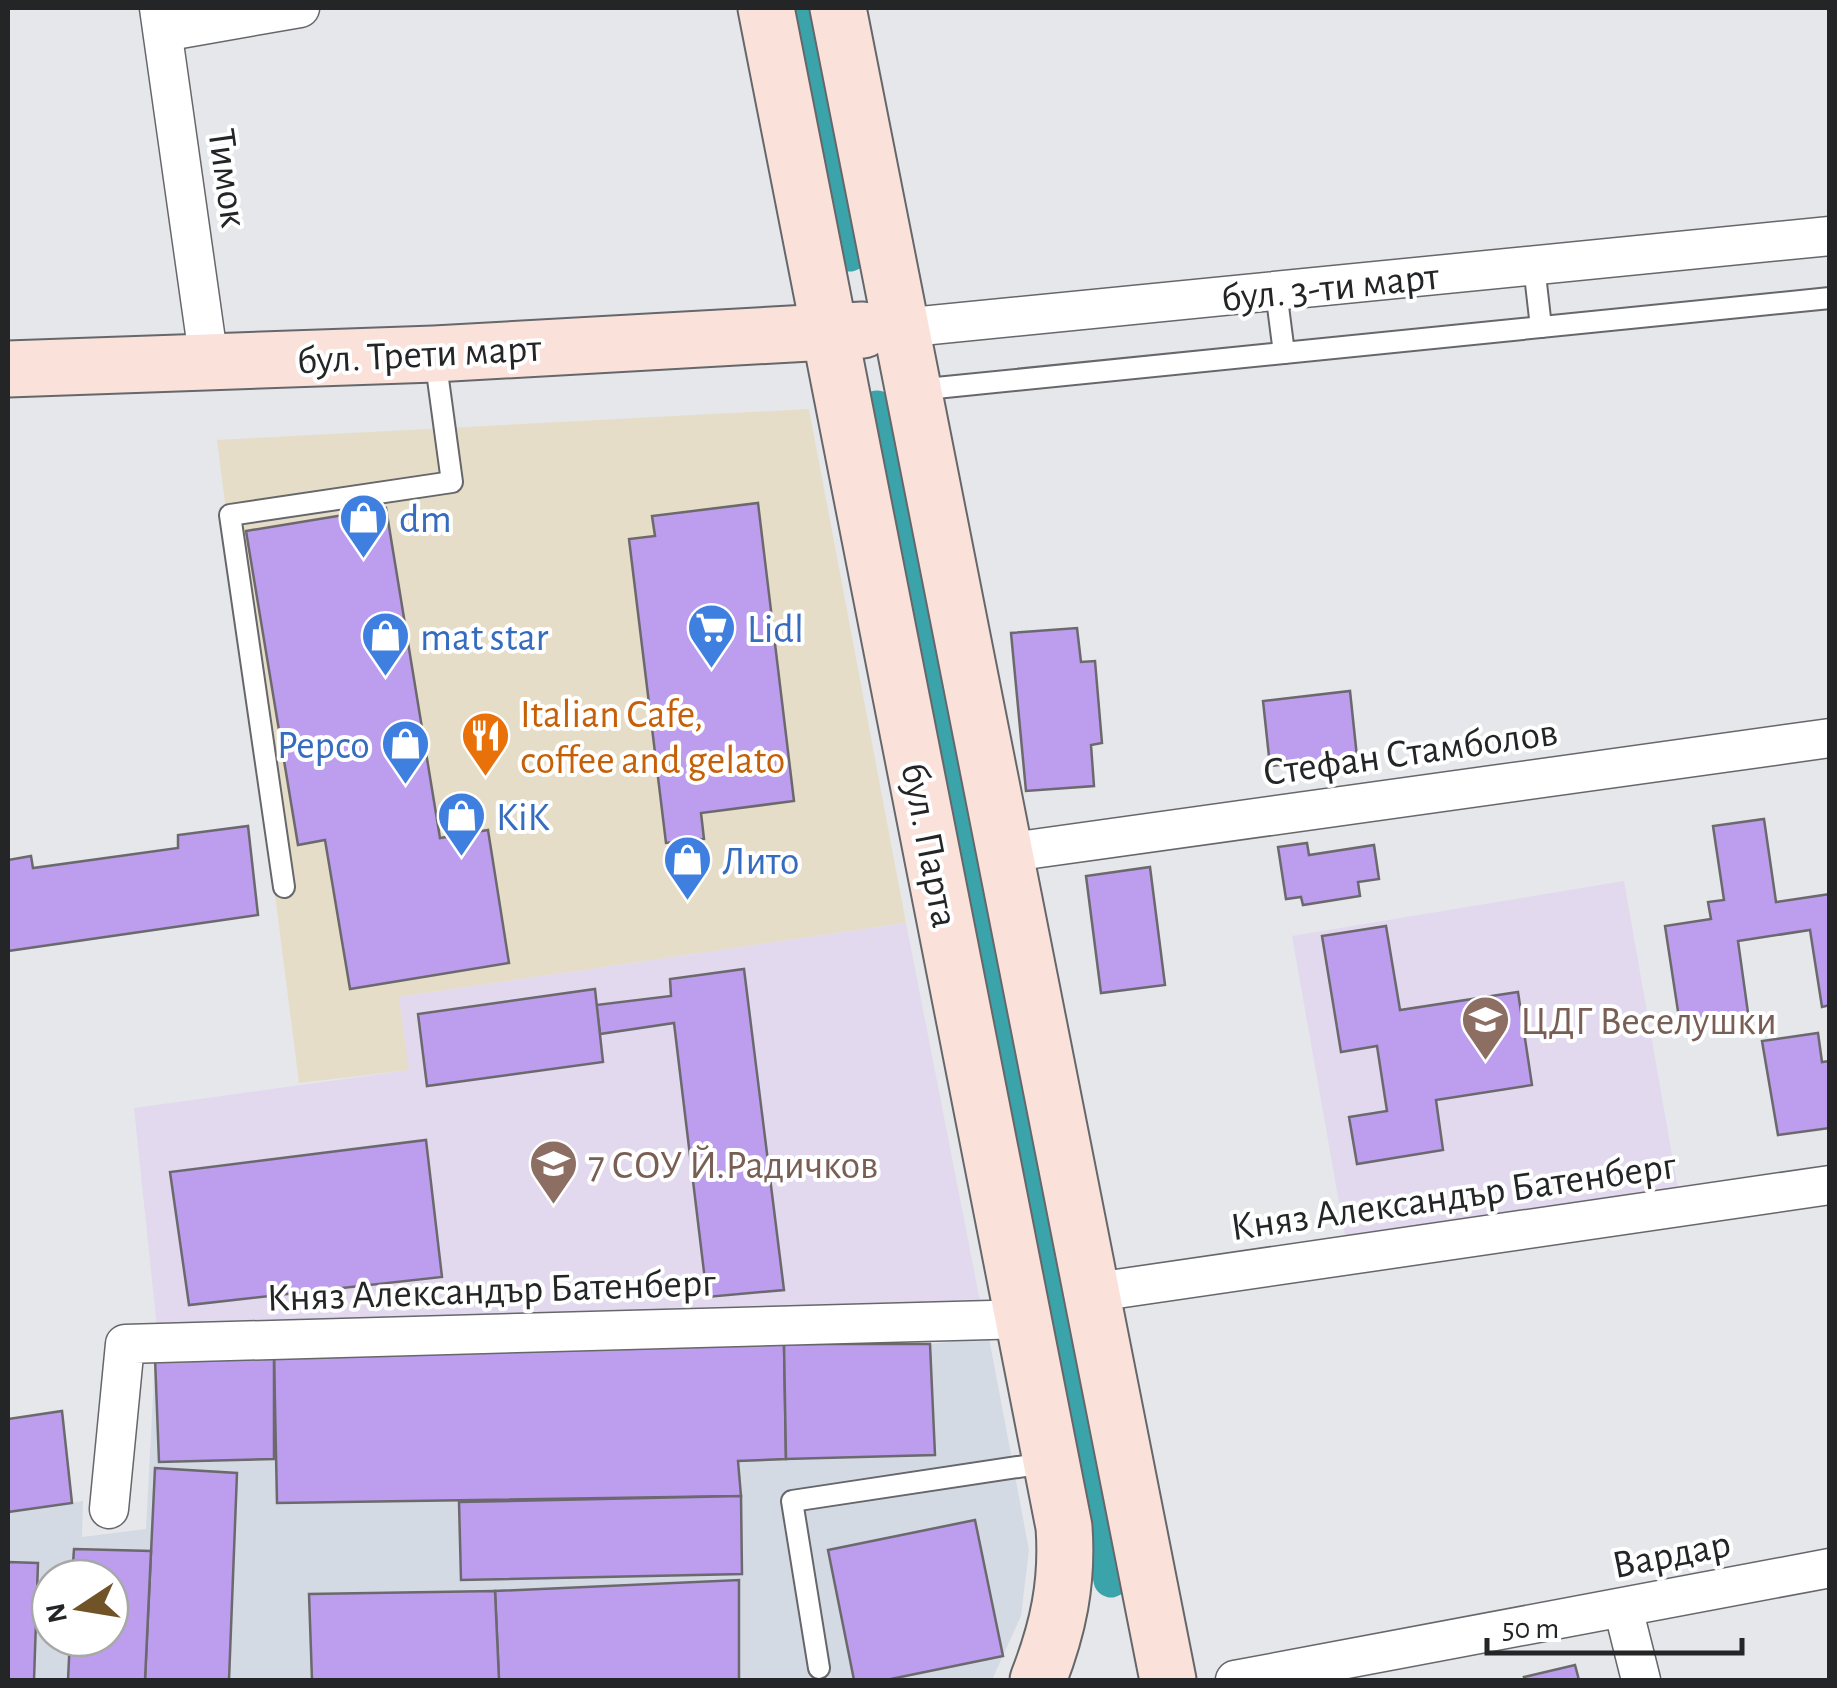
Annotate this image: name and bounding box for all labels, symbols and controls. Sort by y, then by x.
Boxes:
street label: Тимок [200,126,254,230]
street label: бул. 3-ти март [1220,257,1441,319]
street label: бул. Трети март [296,329,543,381]
shop icon: dm [338,492,390,560]
place label: dm [399,500,452,540]
supermarket icon: Lidl [686,602,738,670]
shop icon: mat star [359,610,411,678]
place label: Lidl [747,610,804,650]
place label: mat star [420,618,548,658]
place label: Italian Cafe, coffee and gelato [520,695,785,781]
restaurant icon: Italian Cafe, coffee and gelato [459,710,511,778]
street label: Стефан Стамболов [1260,712,1560,793]
shop icon: Pepco [379,718,431,786]
place label: Pepco [277,726,370,766]
street label: бул. Парта [893,760,965,931]
shop icon: KiK [435,790,487,858]
place label: KiK [496,798,550,838]
shop icon: Лито [661,834,713,902]
place label: Лито [722,842,799,882]
school or university icon: ЦДГ Веселушки [1459,994,1511,1062]
place label: ЦДГ Веселушки [1520,1002,1777,1042]
school or university icon: 7 СОУ Й.Радичков [527,1138,579,1206]
place label: 7 СОУ Й.Радичков [588,1145,878,1186]
street label: Княз Александър Батенберг [1228,1146,1679,1248]
street label: Княз Александър Батенберг [266,1263,717,1319]
street label: Вардар [1609,1524,1734,1586]
north arrow [30,1558,130,1658]
scale bar [1487,1593,1742,1655]
text: N [42,1600,73,1625]
text: 50 m [1502,1614,1559,1644]

